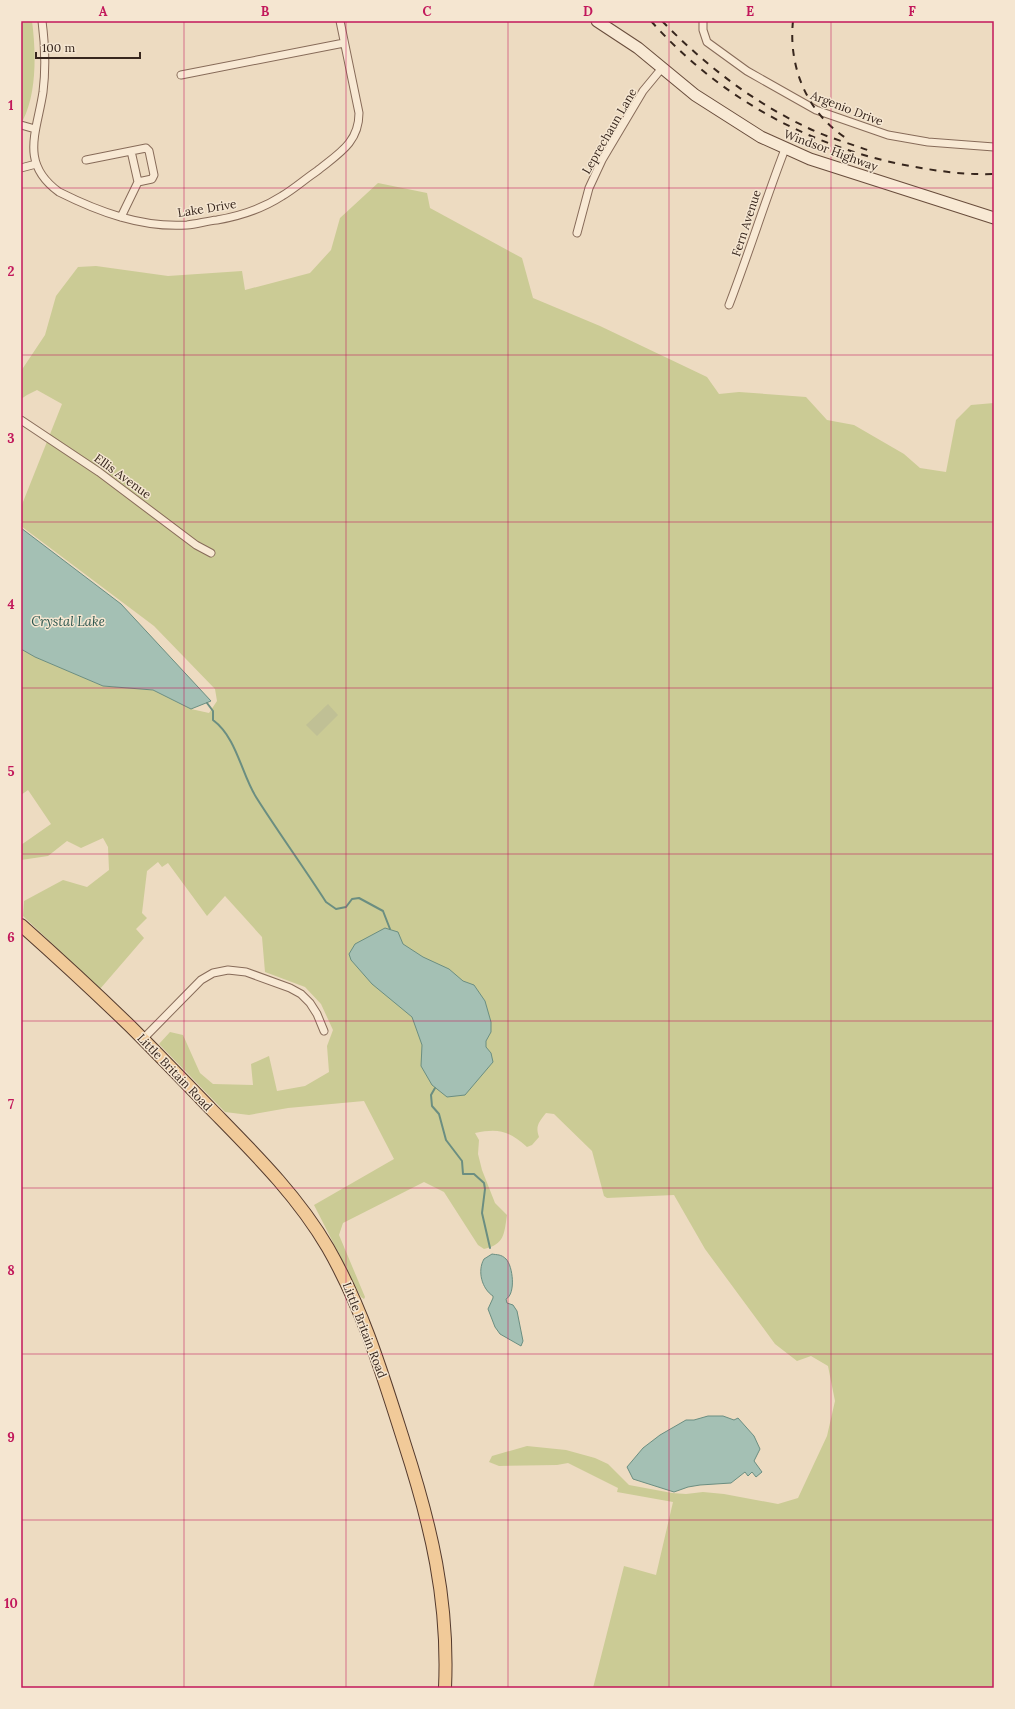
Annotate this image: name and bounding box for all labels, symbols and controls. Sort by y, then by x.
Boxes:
text: A [99,3,108,20]
text: B [261,3,270,20]
text: C [423,3,432,20]
text: D [583,3,593,20]
text: E [746,3,754,20]
text: F [908,3,916,20]
scale bar [36,34,140,60]
text: 100 m [42,40,75,55]
street label: Leprechaun Lane [578,85,640,177]
street label: Argenio Drive [808,87,886,129]
text: 1 [8,97,14,114]
street label: Windsor Highway [782,126,881,174]
street label: Fern Avenue [728,187,764,258]
street label: Lake Drive [176,196,238,220]
text: 2 [8,263,15,280]
text: 3 [7,430,15,447]
street label: Ellis Avenue [92,450,155,502]
text: 4 [7,596,15,613]
water label: Crystal Lake [31,613,105,630]
text: 5 [7,763,15,780]
text: 6 [7,929,15,946]
street label: Little Britain Road [134,1030,216,1114]
text: 7 [8,1096,14,1113]
text: 8 [7,1262,15,1279]
street label: Little Britain Road [340,1280,390,1380]
text: 9 [7,1429,15,1446]
text: 10 [4,1595,18,1612]

